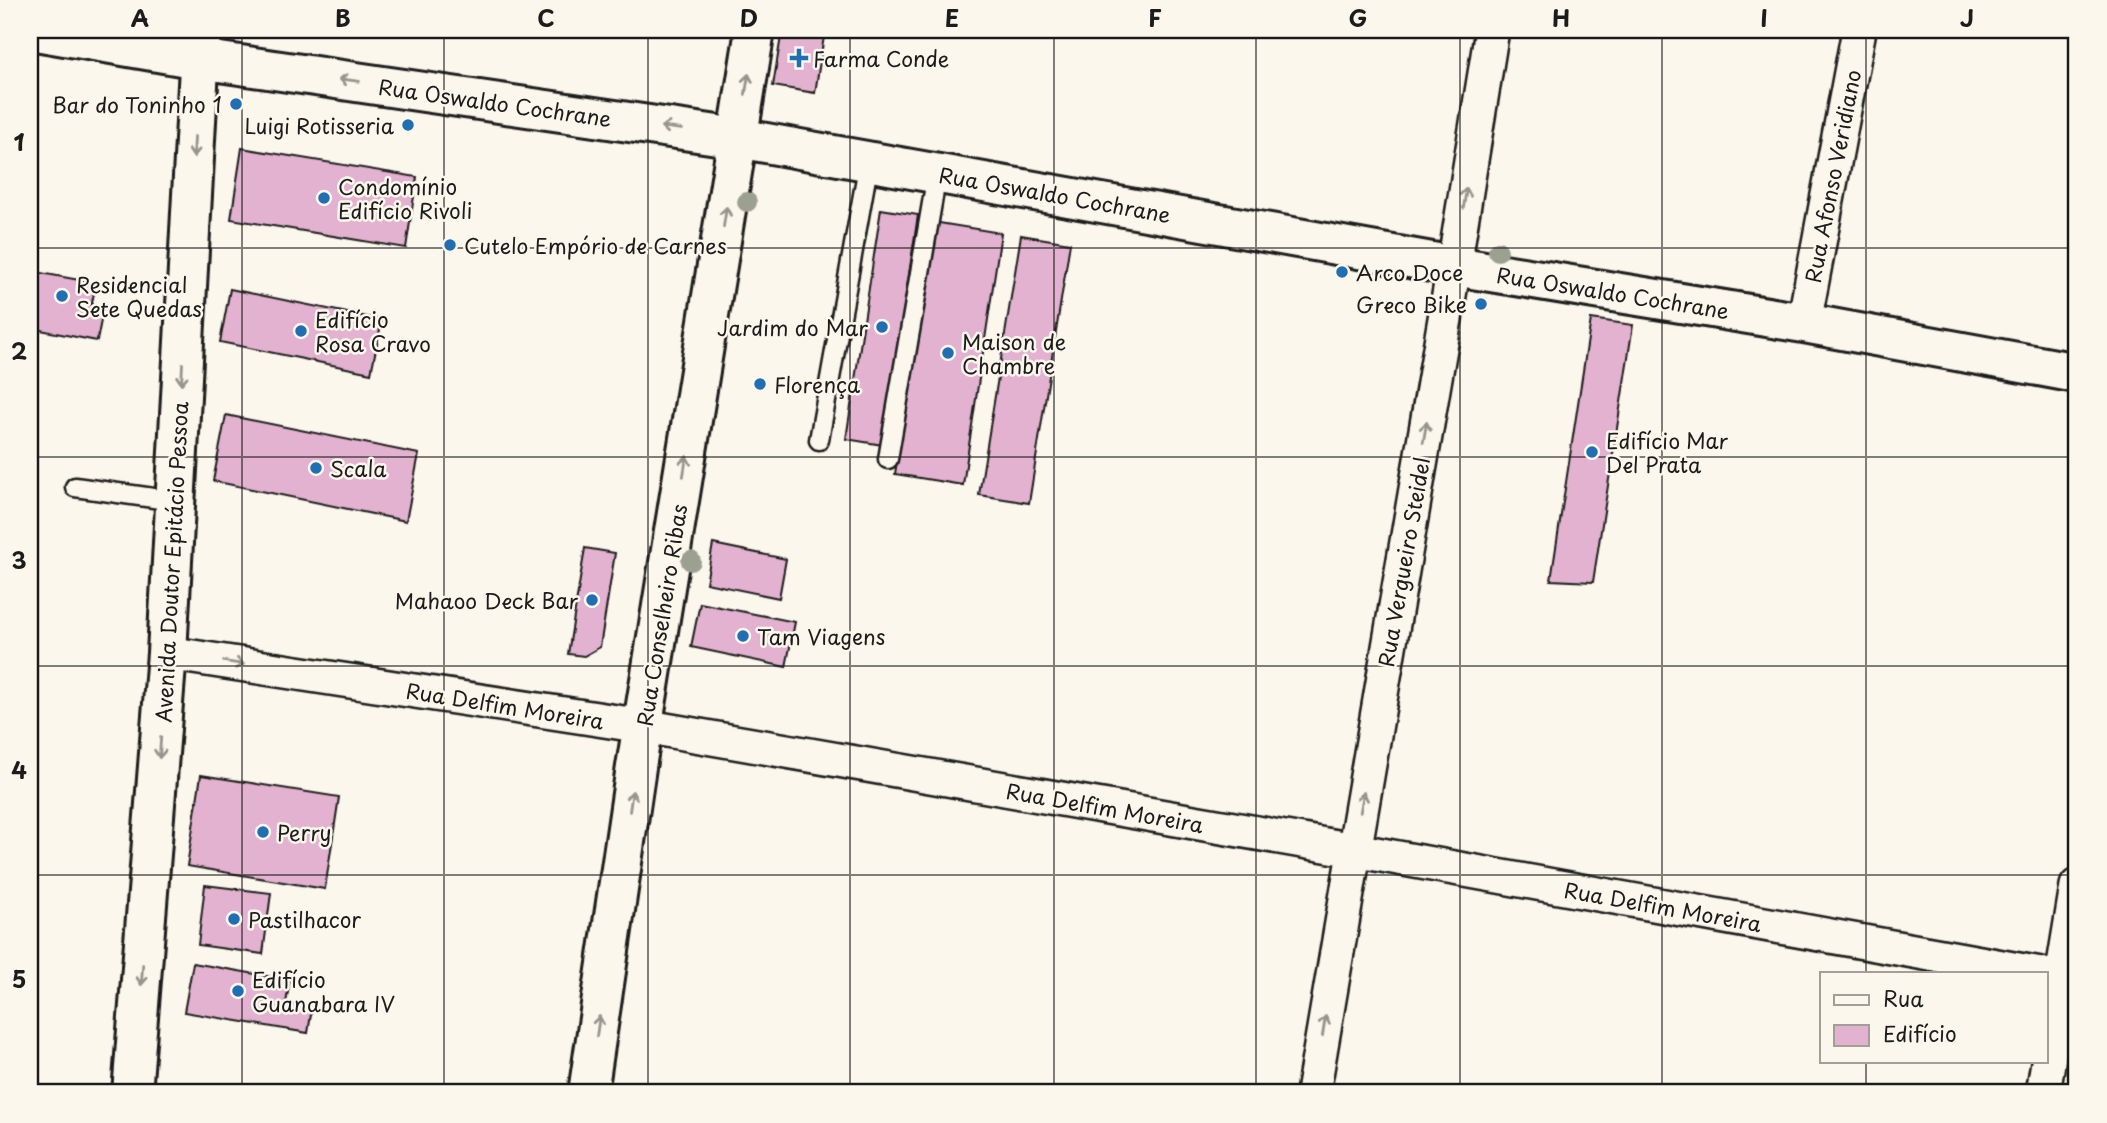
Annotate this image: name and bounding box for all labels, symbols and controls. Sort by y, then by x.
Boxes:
text: A [131,0,149,35]
text: B [335,0,351,35]
text: C [537,0,555,35]
text: D [740,0,758,35]
text: E [945,0,959,35]
text: F [1148,0,1162,35]
text: G [1349,0,1367,35]
text: H [1552,0,1570,35]
text: I [1760,0,1768,35]
text: J [1960,0,1974,35]
place label: Farma Conde [813,42,949,74]
marker: Farma Conde [791,50,807,66]
street label: Rua Afonso Veridiano [1796,67,1868,285]
street label: Rua Oswaldo Cochrane [376,70,614,134]
one-way arrow [741,73,754,96]
one-way arrow [338,74,360,87]
place label: Bar do Toninho 1 [52,88,222,120]
marker: Bar do Toninho 1 [228,96,244,112]
place label: Luigi Rotisseria [244,109,395,141]
marker: Luigi Rotisseria [400,117,416,133]
one-way arrow [660,121,682,134]
text: 1 [14,124,25,159]
one-way arrow [187,135,200,158]
street label: Rua Oswaldo Cochrane [937,158,1173,230]
place label: Condomínio Edifício Rivoli [338,170,472,226]
one-way arrow [1459,187,1472,210]
marker: Condomínio Edifício Rivoli [316,190,332,206]
one-way arrow [719,206,732,229]
place label: Cutelo Empório de Carnes [464,229,727,261]
marker: Cutelo Empório de Carnes [442,237,458,253]
place label: Arco Doce [1356,256,1463,288]
street label: Rua Oswaldo Cochrane [1494,258,1732,326]
marker: Arco Doce [1334,264,1350,280]
place label: Residencial Sete Quedas [76,268,202,324]
marker: Residencial Sete Quedas [54,288,70,304]
place label: Greco Bike [1356,288,1467,320]
marker: Greco Bike [1473,296,1489,312]
place label: Edifício Rosa Cravo [315,303,431,359]
place label: Jardim do Mar [717,311,868,343]
marker: Jardim do Mar [874,319,890,335]
marker: Edifício Rosa Cravo [293,323,309,339]
place label: Maison de Chambre [962,325,1066,381]
text: 2 [11,333,27,368]
marker: Maison de Chambre [940,345,956,361]
one-way arrow [175,362,188,385]
place label: Florença [774,368,860,400]
marker: Florença [752,376,768,392]
street label: Avenida Doutor Epitácio Pessoa [147,401,195,723]
one-way arrow [1419,421,1432,444]
place label: Edifício Mar Del Prata [1606,424,1729,480]
marker: Edifício Mar Del Prata [1584,444,1600,460]
place label: Scala [330,452,387,484]
one-way arrow [679,455,692,478]
street label: Rua Vergueiro Steidel [1369,455,1437,669]
marker: Scala [308,460,324,476]
street label: Rua Conselheiro Ribas [628,502,694,728]
text: 3 [11,542,27,577]
place label: Mahaoo Deck Bar [395,584,579,616]
marker: Mahaoo Deck Bar [584,592,600,608]
place label: Tam Viagens [757,620,885,652]
marker: Tam Viagens [735,628,751,644]
one-way arrow [223,657,245,670]
street label: Rua Delfim Moreira [404,674,607,737]
one-way arrow [153,736,166,759]
text: 4 [11,752,27,787]
street label: Rua Delfim Moreira [1004,774,1207,840]
one-way arrow [625,790,638,813]
one-way arrow [1356,791,1369,813]
place label: Perry [277,816,332,848]
marker: Perry [255,824,271,840]
street label: Rua Delfim Moreira [1562,873,1765,939]
place label: Pastilhacor [248,903,361,935]
marker: Pastilhacor [226,911,242,927]
text: 5 [12,961,26,996]
one-way arrow [135,963,148,985]
place label: Edifício Guanabara IV [252,963,395,1019]
legend [1820,972,2048,1064]
text: Rua [1883,982,1924,1014]
marker: Edifício Guanabara IV [230,983,246,999]
one-way arrow [592,1015,605,1038]
one-way arrow [1318,1015,1331,1038]
text: Edifício [1883,1017,1957,1049]

